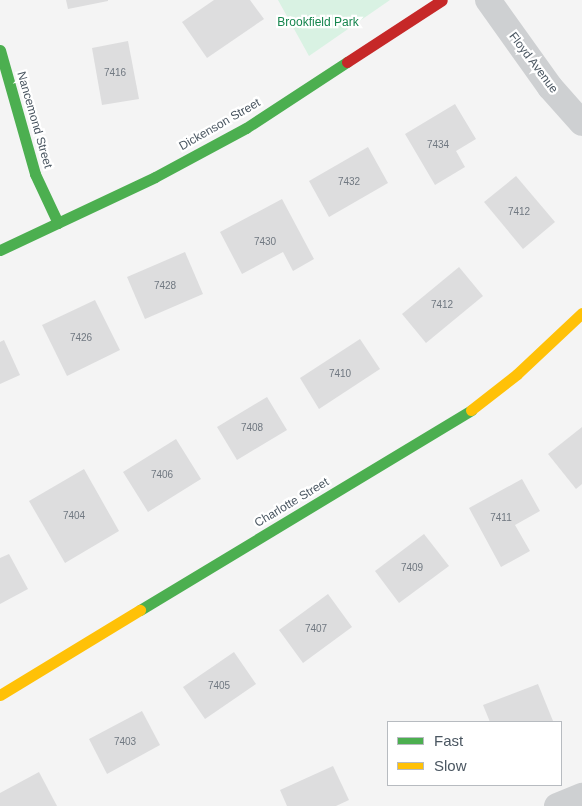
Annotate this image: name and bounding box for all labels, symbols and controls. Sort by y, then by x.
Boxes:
park label: Brookfield Park [277,16,359,30]
street label: Floyd Avenue [505,29,561,97]
house number: 7416 [104,67,126,79]
street label: Nancemond Street [13,70,55,170]
street label: Dickenson Street [177,96,263,154]
house number: 7434 [427,139,449,151]
house number: 7432 [338,176,360,188]
house number: 7412 [508,206,530,218]
house number: 7430 [254,236,276,248]
house number: 7428 [154,280,176,292]
house number: 7412 [431,299,453,311]
house number: 7426 [70,332,92,344]
house number: 7410 [329,368,351,380]
house number: 7408 [241,422,263,434]
house number: 7406 [151,469,173,481]
street label: Charlotte Street [252,475,332,531]
house number: 7404 [63,510,85,522]
house number: 7411 [490,512,512,524]
house number: 7409 [401,562,423,574]
house number: 7407 [305,623,327,635]
house number: 7405 [208,680,230,692]
legend [387,721,562,786]
text: Fast [434,732,463,749]
house number: 7403 [114,736,136,748]
text: Slow [434,757,467,774]

